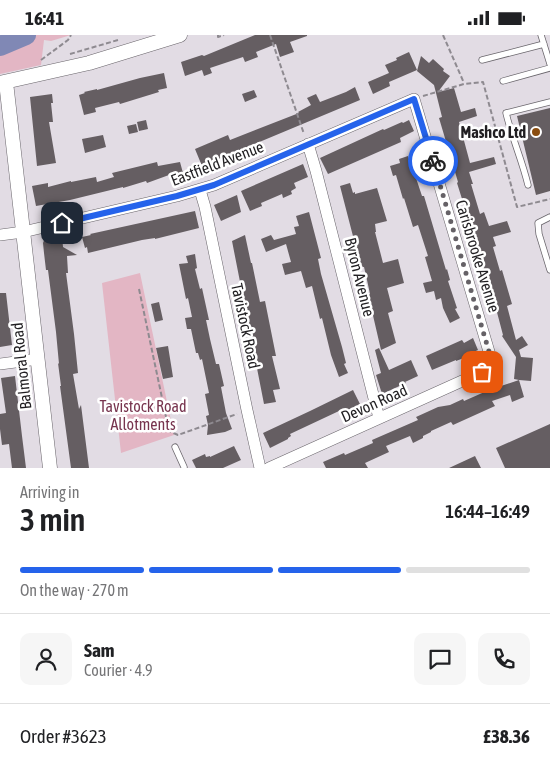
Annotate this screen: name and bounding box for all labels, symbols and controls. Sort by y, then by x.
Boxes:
text: 16:41 [25,7,64,29]
place label: Mashco Ltd [461,123,526,141]
marker: Mashco Ltd [530,126,542,138]
courier [408,136,458,186]
street label: Eastfield Avenue [168,137,266,189]
icon: bike [419,147,447,175]
street label: Carisbrooke Avenue [452,198,504,314]
pin [41,202,83,244]
icon: home [48,209,76,237]
street label: Byron Avenue [341,236,378,319]
street label: Tavistock Road [228,282,264,370]
street label: Balmoral Road [7,322,35,410]
pin [461,351,503,393]
icon: bag [468,358,496,386]
street label: Devon Road [338,380,410,426]
park label: Tavistock Road Allotments [100,397,186,433]
text: Arriving in [20,483,80,501]
text: 16:44–16:49 [445,500,530,522]
text: 3 min [20,501,85,538]
text: On the way · 270 m [20,581,129,599]
button: person [20,633,72,685]
button: chat [414,633,466,685]
button: phone [478,633,530,685]
text: Sam [84,639,115,661]
text: Courier · 4.9 [84,661,153,679]
text: Order #3623 [20,725,107,747]
text: £38.36 [483,725,530,747]

